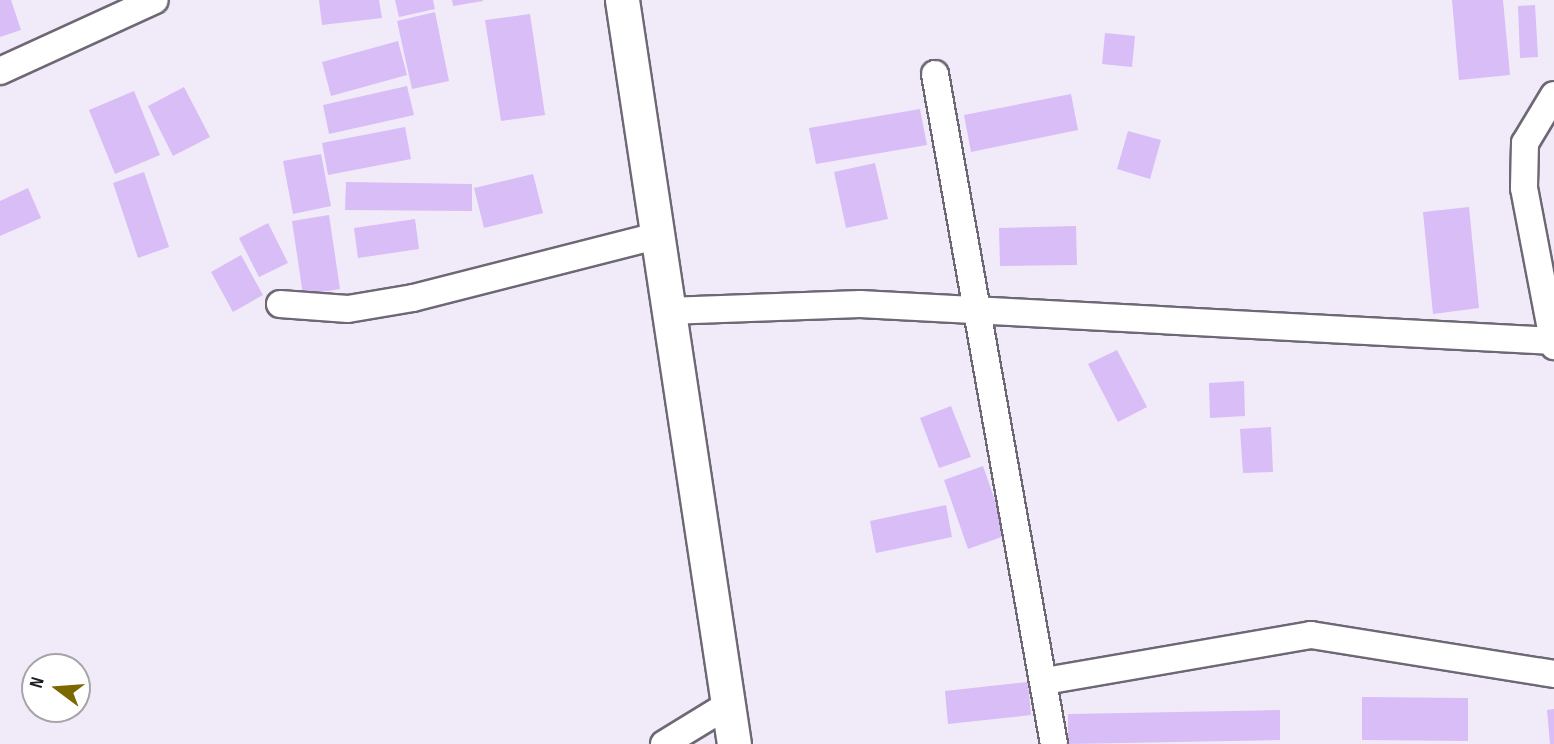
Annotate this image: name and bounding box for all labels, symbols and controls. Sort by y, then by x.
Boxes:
north arrow [21,653,91,723]
text: N [25,675,50,691]

